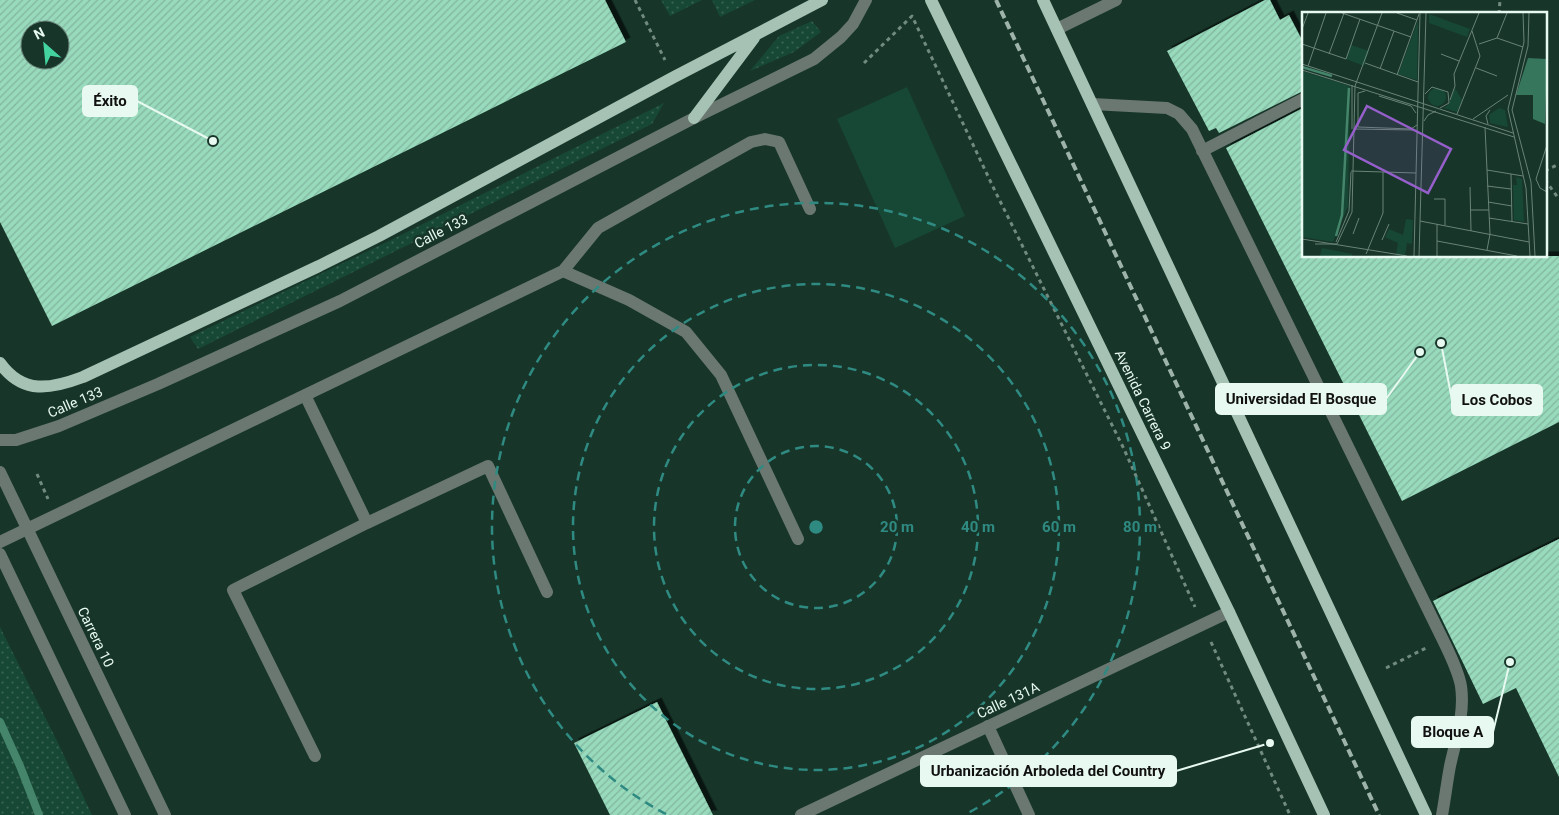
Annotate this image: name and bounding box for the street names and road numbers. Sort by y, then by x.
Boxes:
street label: Calle 133 [412,211,470,251]
street label: Avenida Carrera 9 [1112,347,1174,453]
street label: Calle 133 [45,383,105,421]
street label: Carrera 10 [75,604,117,670]
street label: Calle 131A [974,679,1042,721]

